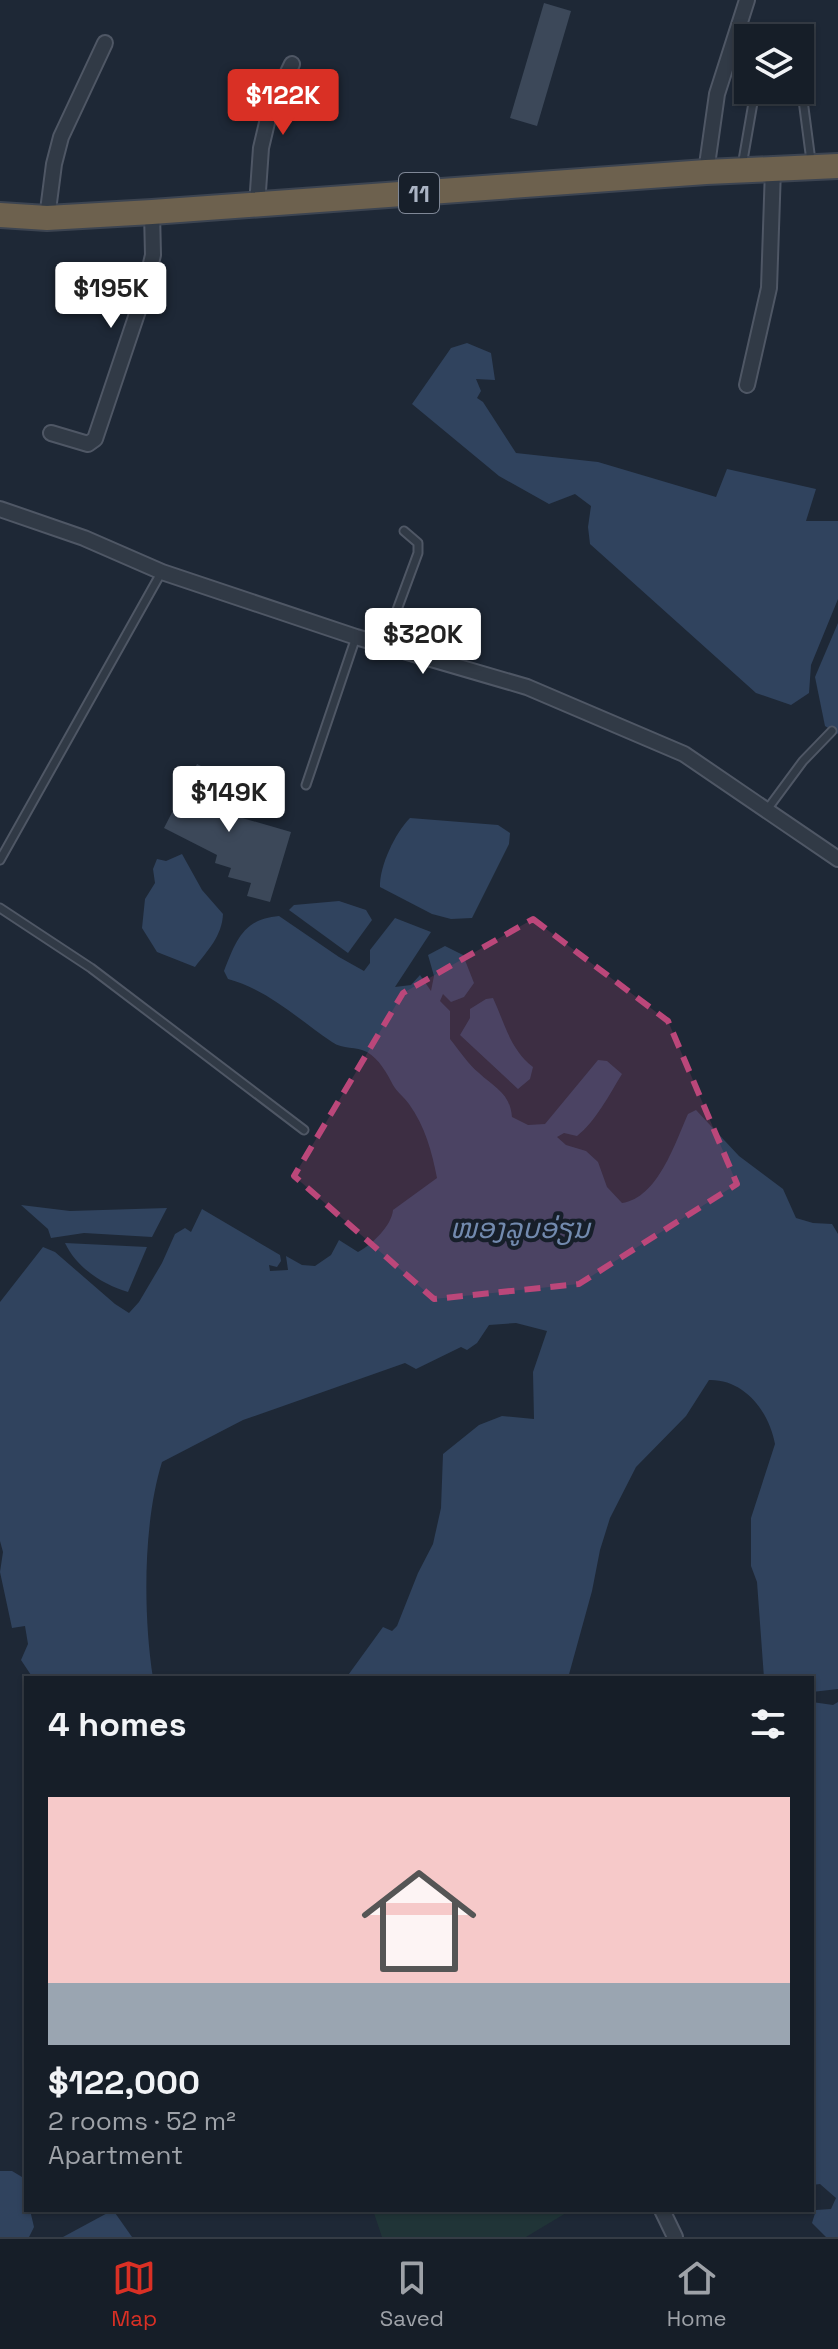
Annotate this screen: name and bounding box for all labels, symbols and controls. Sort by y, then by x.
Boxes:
map controls [734,24,814,104]
button: layers [734,24,814,104]
pin: $122K [227,69,339,137]
text: $122K [246,78,320,112]
road number: 11 [399,173,439,213]
pin: $195K [55,262,167,330]
text: $195K [73,271,149,305]
pin: $320K [367,608,479,676]
text: $320K [383,617,463,651]
pin: $149K [173,766,285,834]
text: $149K [191,775,267,809]
water label: ໜອງລູບອ່ຽນ [450,1210,592,1246]
icon: filters [746,1702,790,1746]
text: 4 homes [48,1703,186,1746]
icon: home [347,1849,491,1993]
text: $122,000 [48,2061,200,2104]
text: 2 rooms · 52 m² [48,2104,236,2138]
text: Apartment [48,2138,183,2172]
tab: Map [111,2256,157,2332]
tab: Saved [380,2256,444,2332]
tab: Home [667,2256,727,2332]

